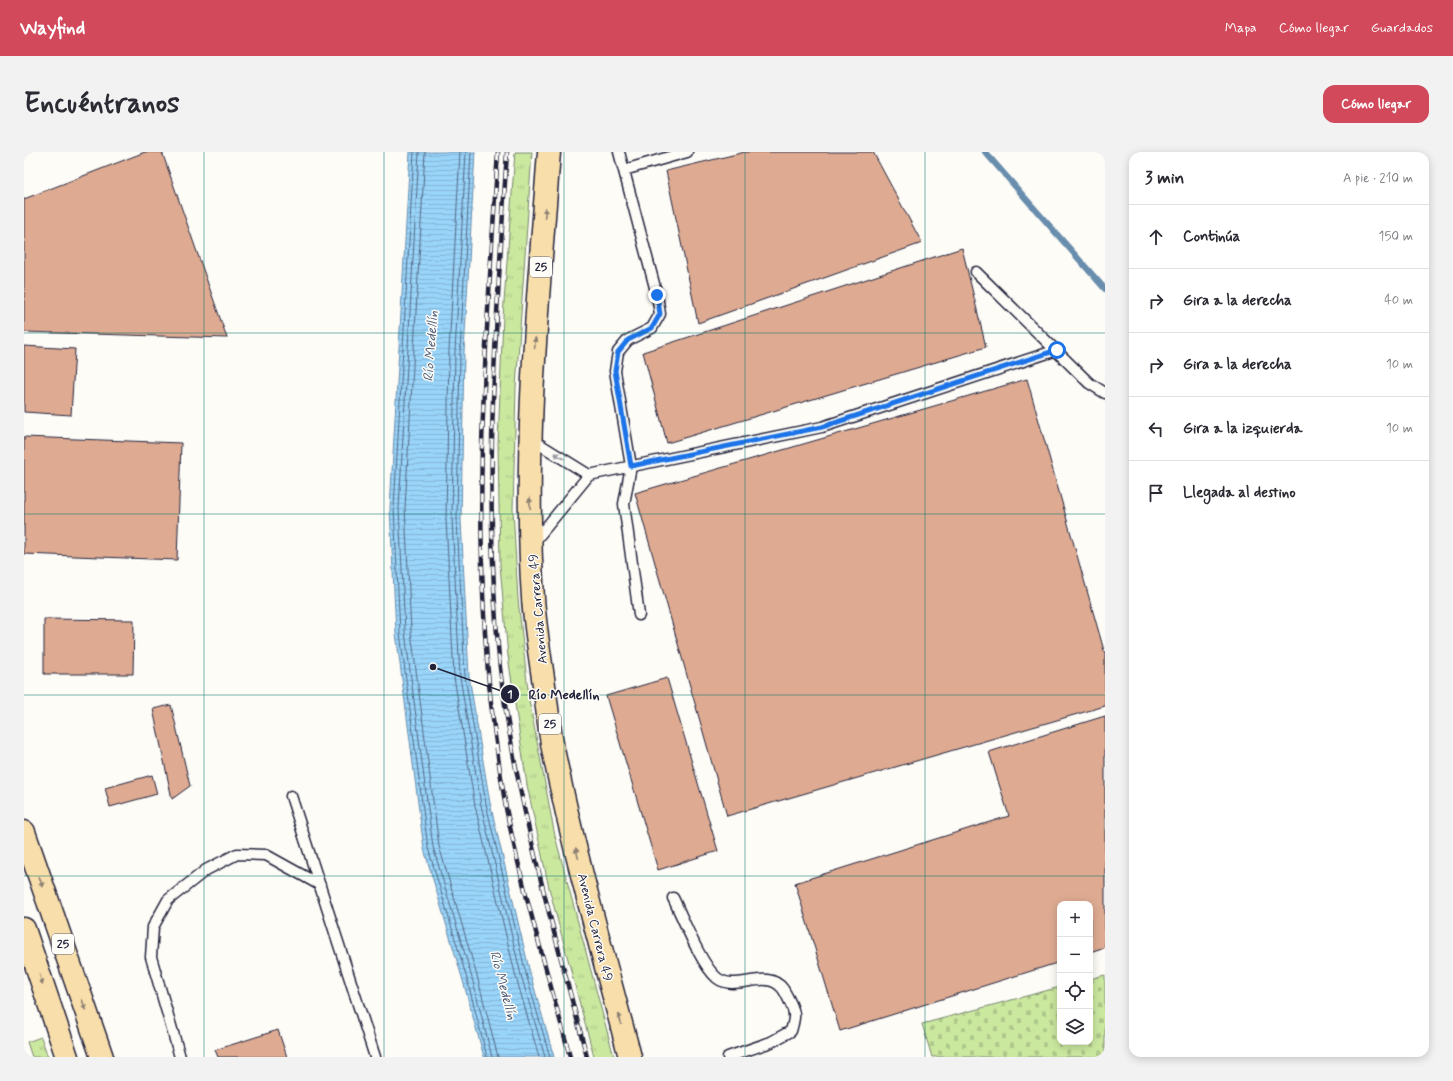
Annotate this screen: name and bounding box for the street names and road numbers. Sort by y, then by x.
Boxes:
road number: 25 [530,257,552,277]
street label: Avenida Carrera 49 [525,553,552,665]
road number: 25 [539,714,561,734]
street label: Avenida Carrera 49 [573,872,616,983]
road number: 25 [52,934,74,954]

